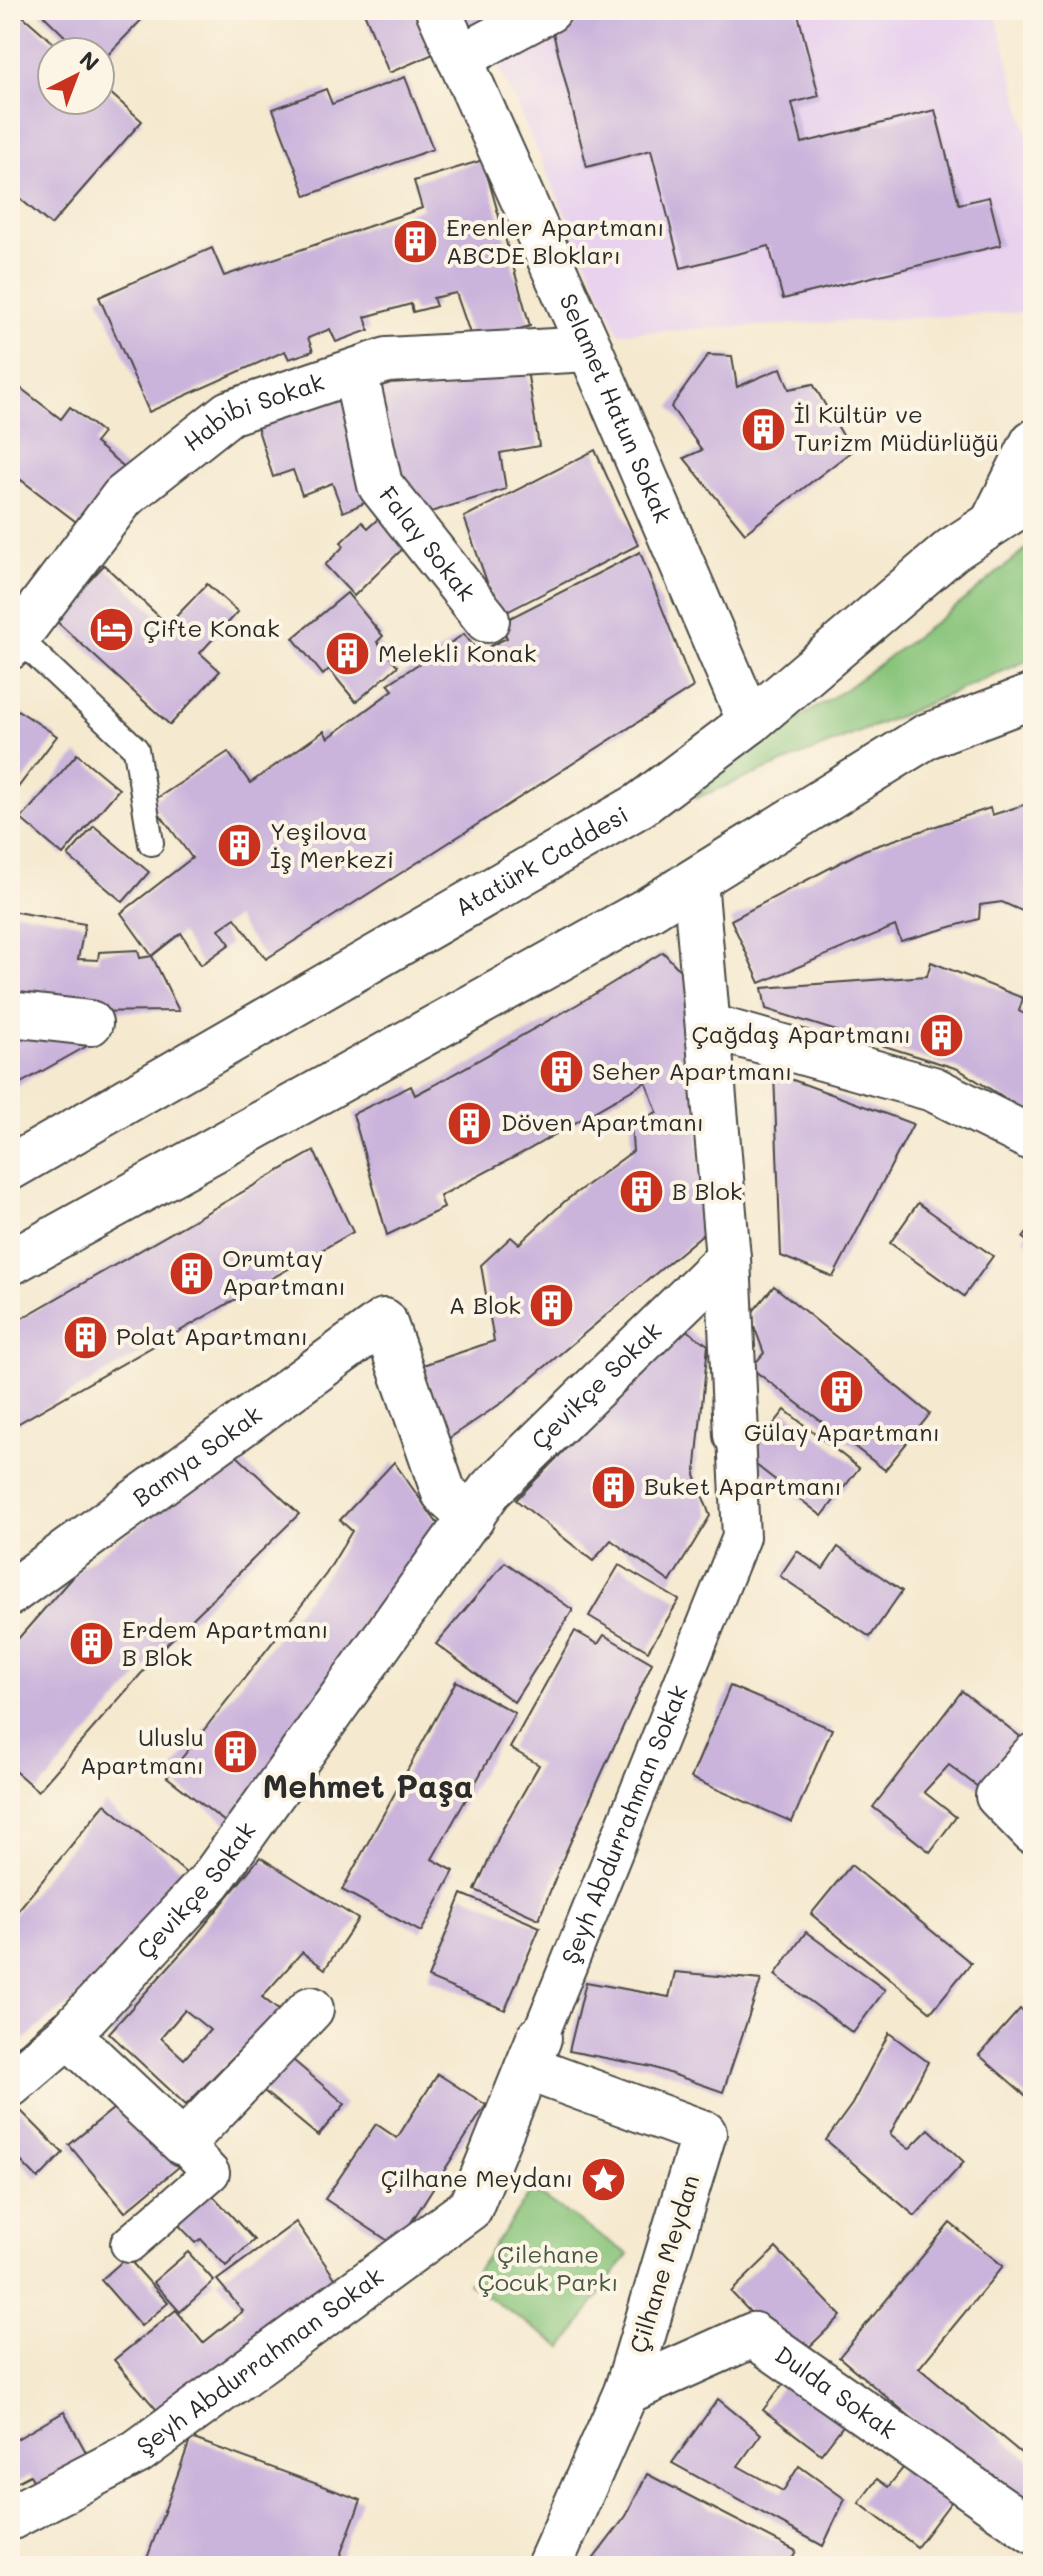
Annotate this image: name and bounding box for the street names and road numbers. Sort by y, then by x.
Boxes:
street label: Selamet Hatun Sokak [553,288,680,527]
street label: Habibi Sokak [176,365,328,457]
street label: Falay Sokak [373,479,483,607]
street label: Atatürk Caddesi [449,798,633,922]
street label: Çevikçe Sokak [524,1315,667,1455]
street label: Bamya Sokak [126,1398,267,1513]
street label: Şeyh Abdurrahman Sokak [553,1680,694,1968]
street label: Çevikçe Sokak [129,1815,262,1965]
street label: Çilhane Meydan [622,2171,705,2356]
street label: Şeyh Abdurrahman Sokak [130,2260,389,2461]
street label: Dulda Sokak [769,2338,903,2445]

